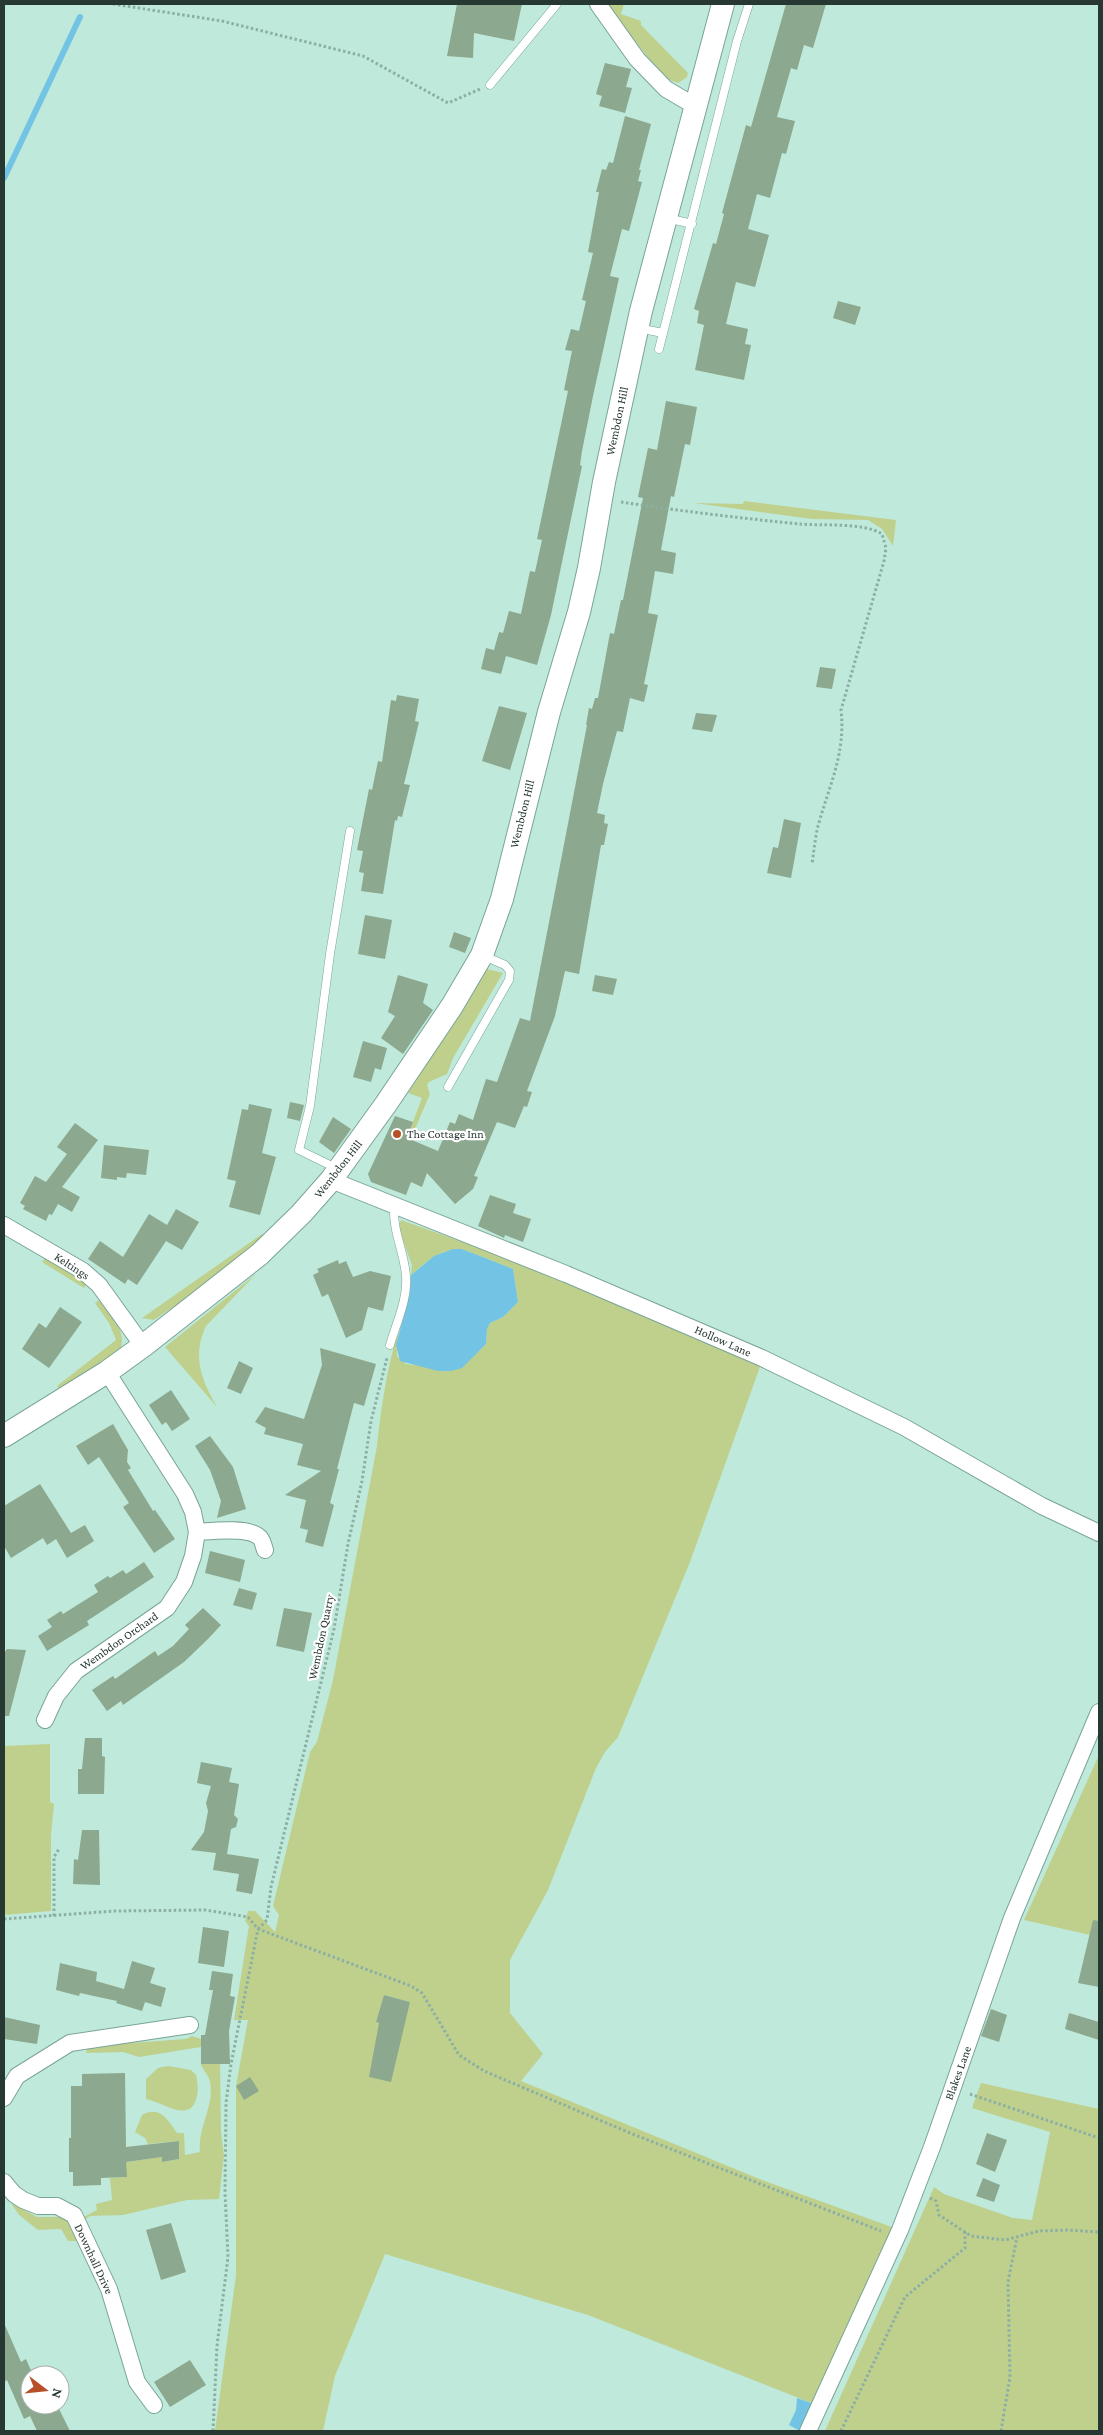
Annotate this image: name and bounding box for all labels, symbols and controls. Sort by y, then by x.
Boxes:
street label: Wembdon Hill [603,385,631,457]
street label: Wembdon Hill [507,778,537,850]
place label: The Cottage Inn [407,1127,484,1141]
marker: The Cottage Inn [391,1128,403,1140]
street label: Wembdon Hill [311,1137,365,1201]
street label: Keltings [52,1249,92,1283]
street label: Hollow Lane [693,1322,753,1360]
street label: Wembdon Quarry [305,1593,337,1681]
street label: Wembdon Orchard [77,1609,161,1673]
street label: Blakes Lane [942,2044,974,2102]
street label: Downhall Drive [72,2222,116,2296]
north arrow [20,2365,70,2415]
text: N [48,2387,67,2401]

